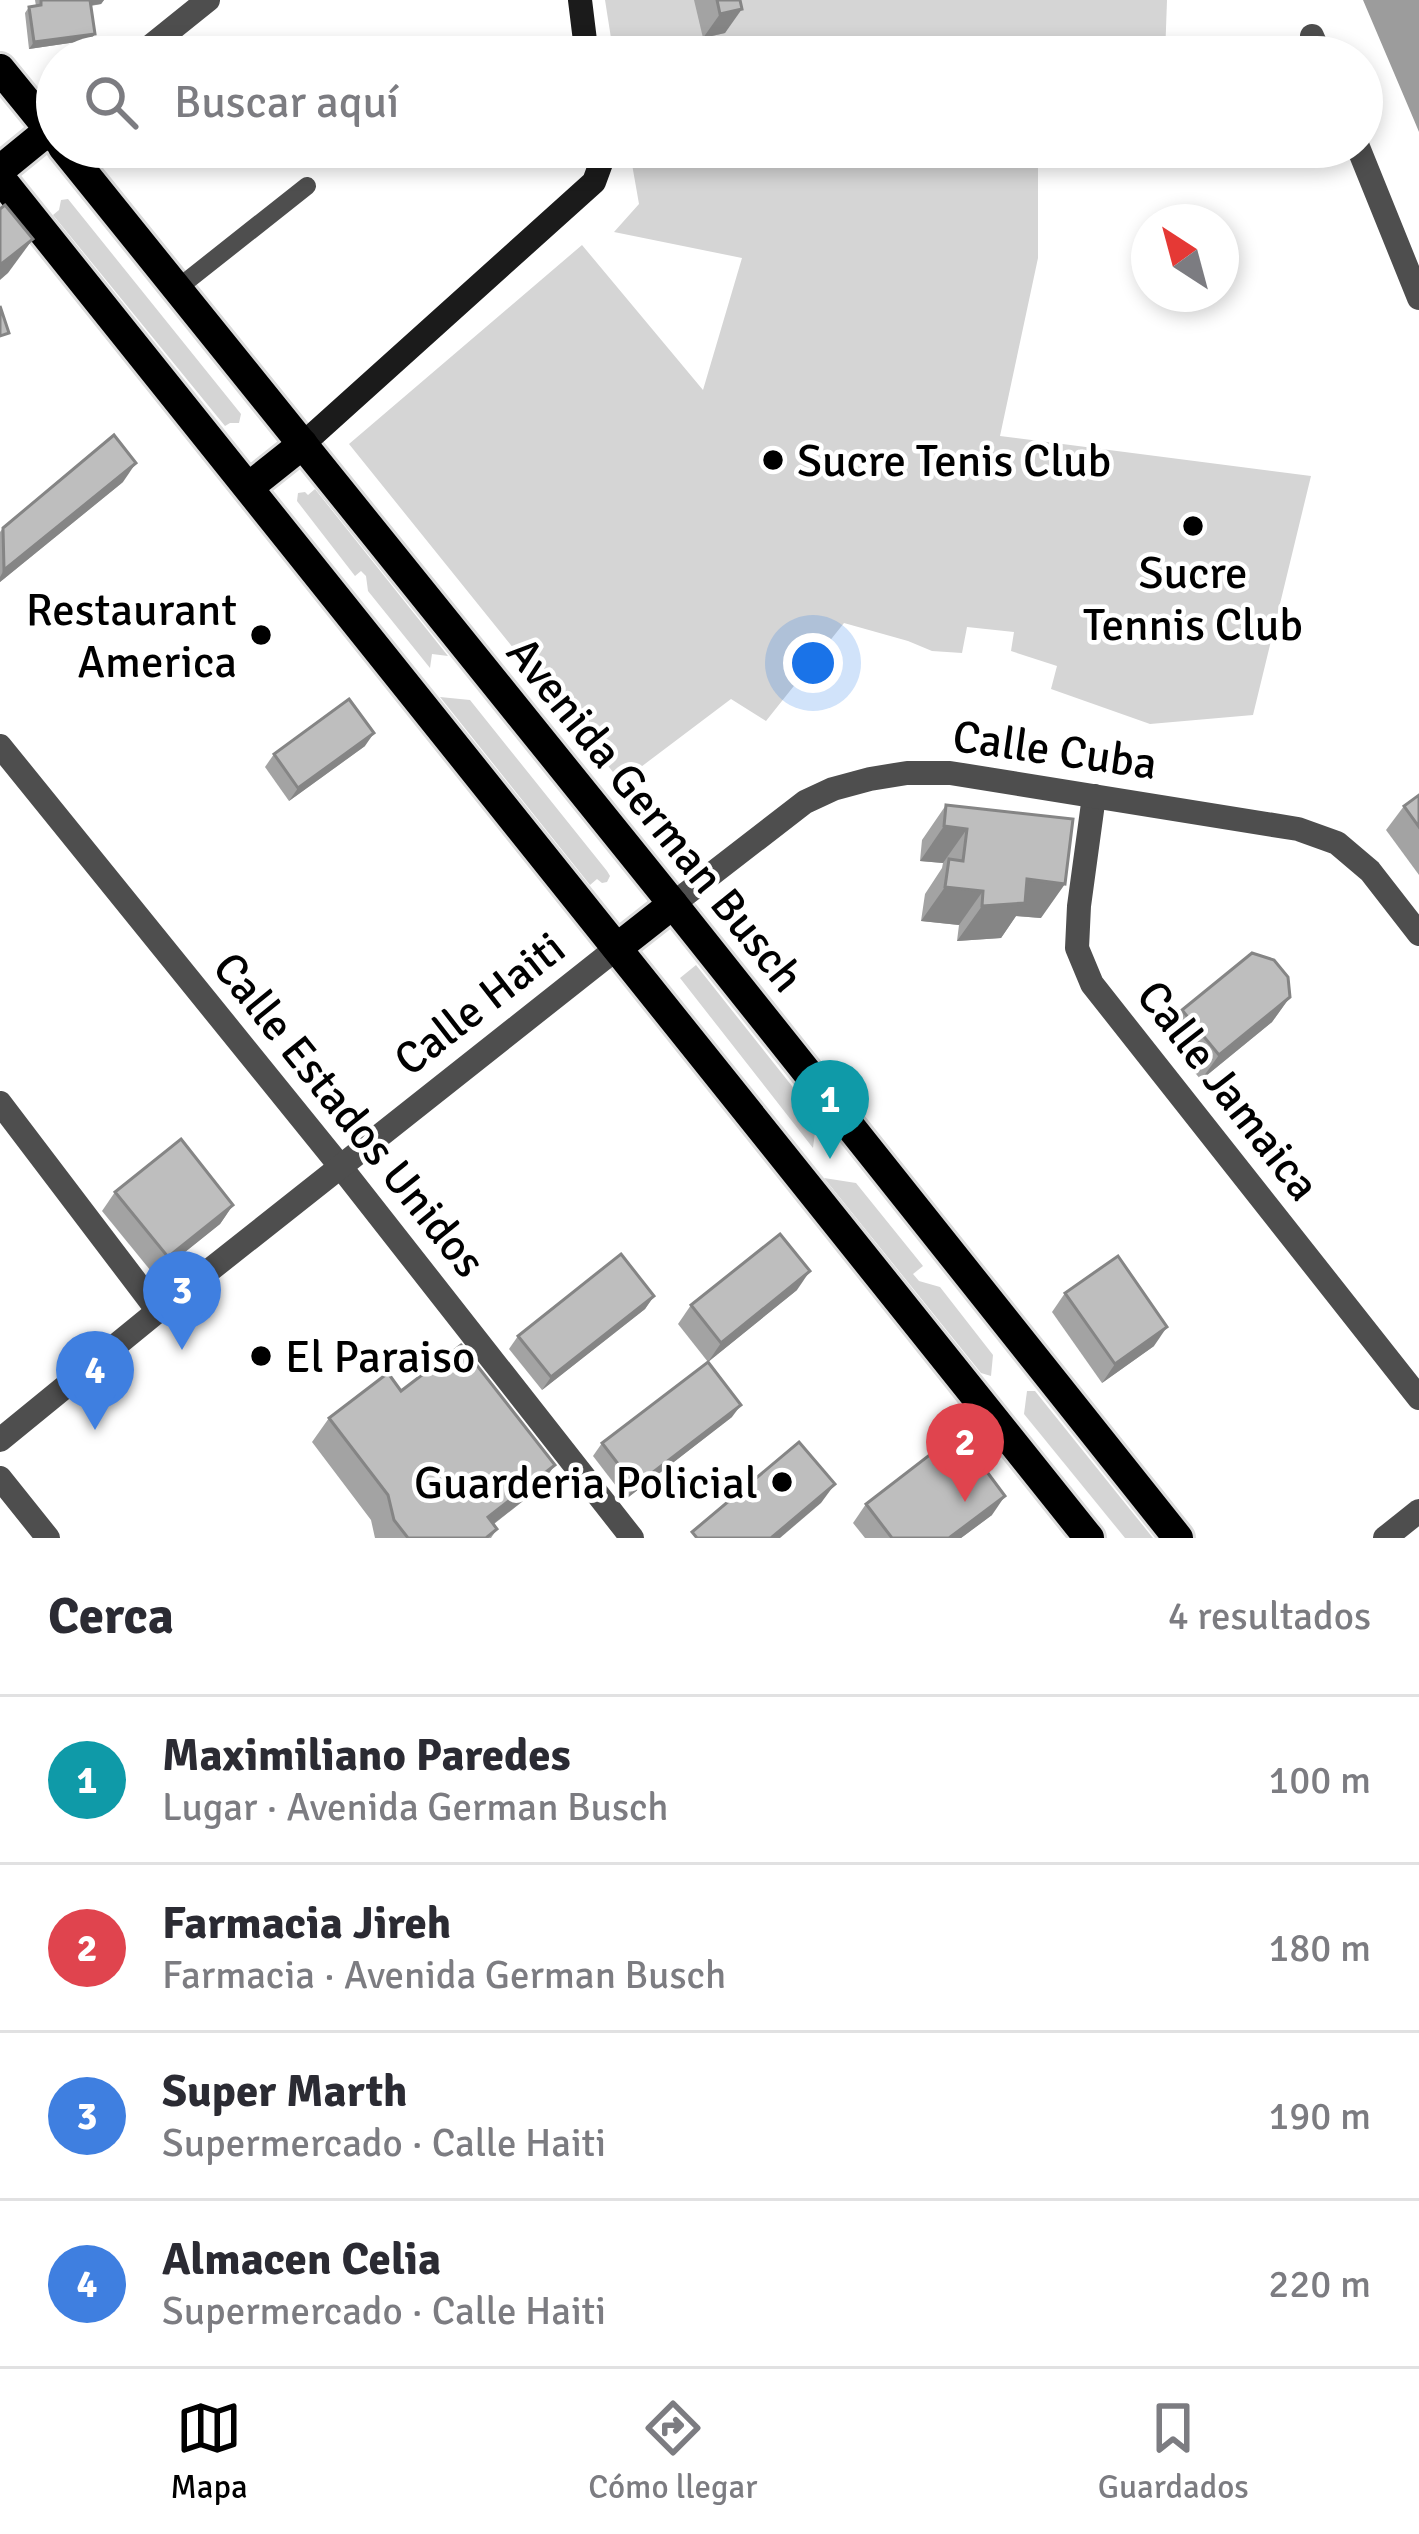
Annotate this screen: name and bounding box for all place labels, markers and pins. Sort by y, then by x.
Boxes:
place label: Sucre Tenis Club [797,434,1111,489]
marker: Sucre Tenis Club [760,447,786,473]
marker: Sucre Tennis Club [1180,513,1206,539]
place label: Sucre Tennis Club [1083,546,1303,653]
place label: Restaurant America [26,583,237,690]
marker: Restaurant America [248,622,274,648]
pin: 1 [791,1060,869,1159]
pin: 3 [143,1251,221,1350]
place label: El Paraiso [285,1330,475,1385]
pin: 4 [56,1331,134,1430]
marker: El Paraiso [248,1343,274,1369]
pin: 2 [926,1403,1004,1502]
place label: Guarderia Policial [414,1456,758,1511]
marker: Guarderia Policial [769,1469,795,1495]

